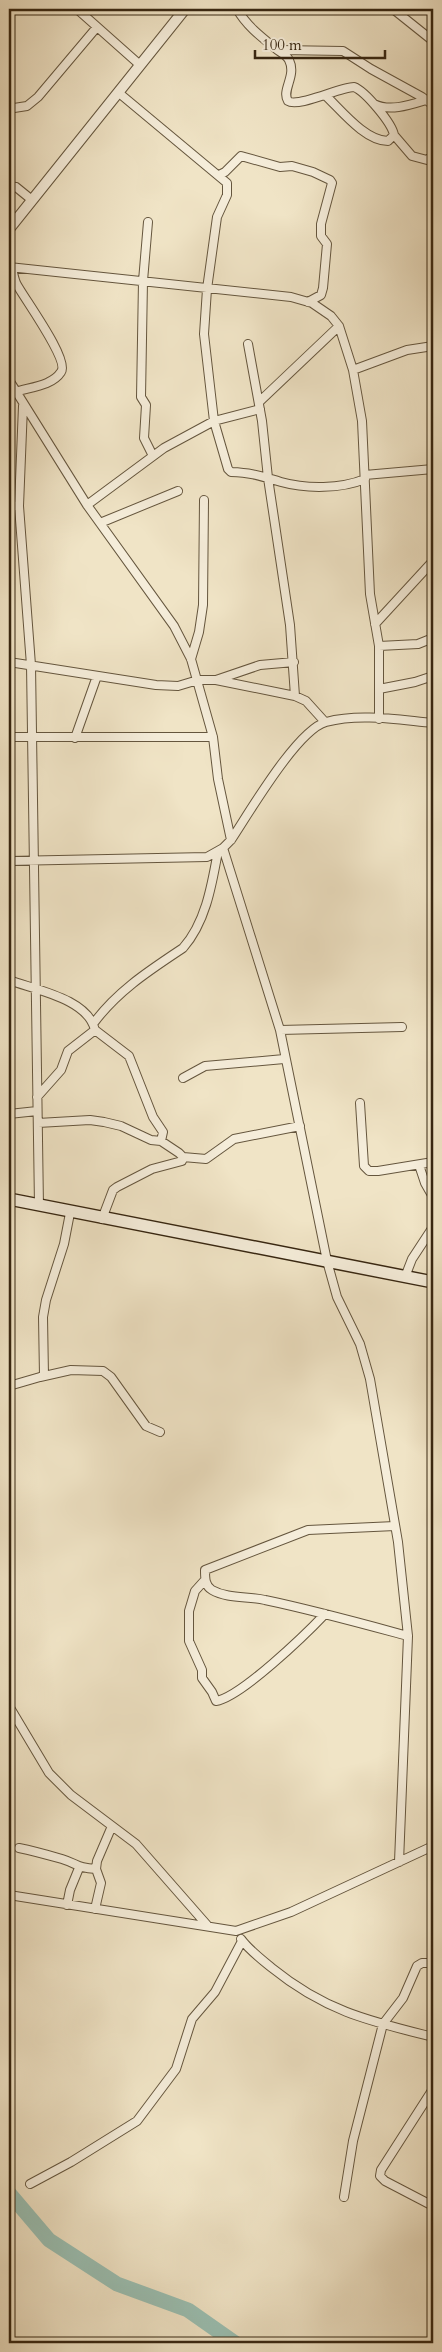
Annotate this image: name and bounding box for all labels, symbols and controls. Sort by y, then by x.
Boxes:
scale bar [255,28,384,60]
text: 100 m [262,35,302,55]

